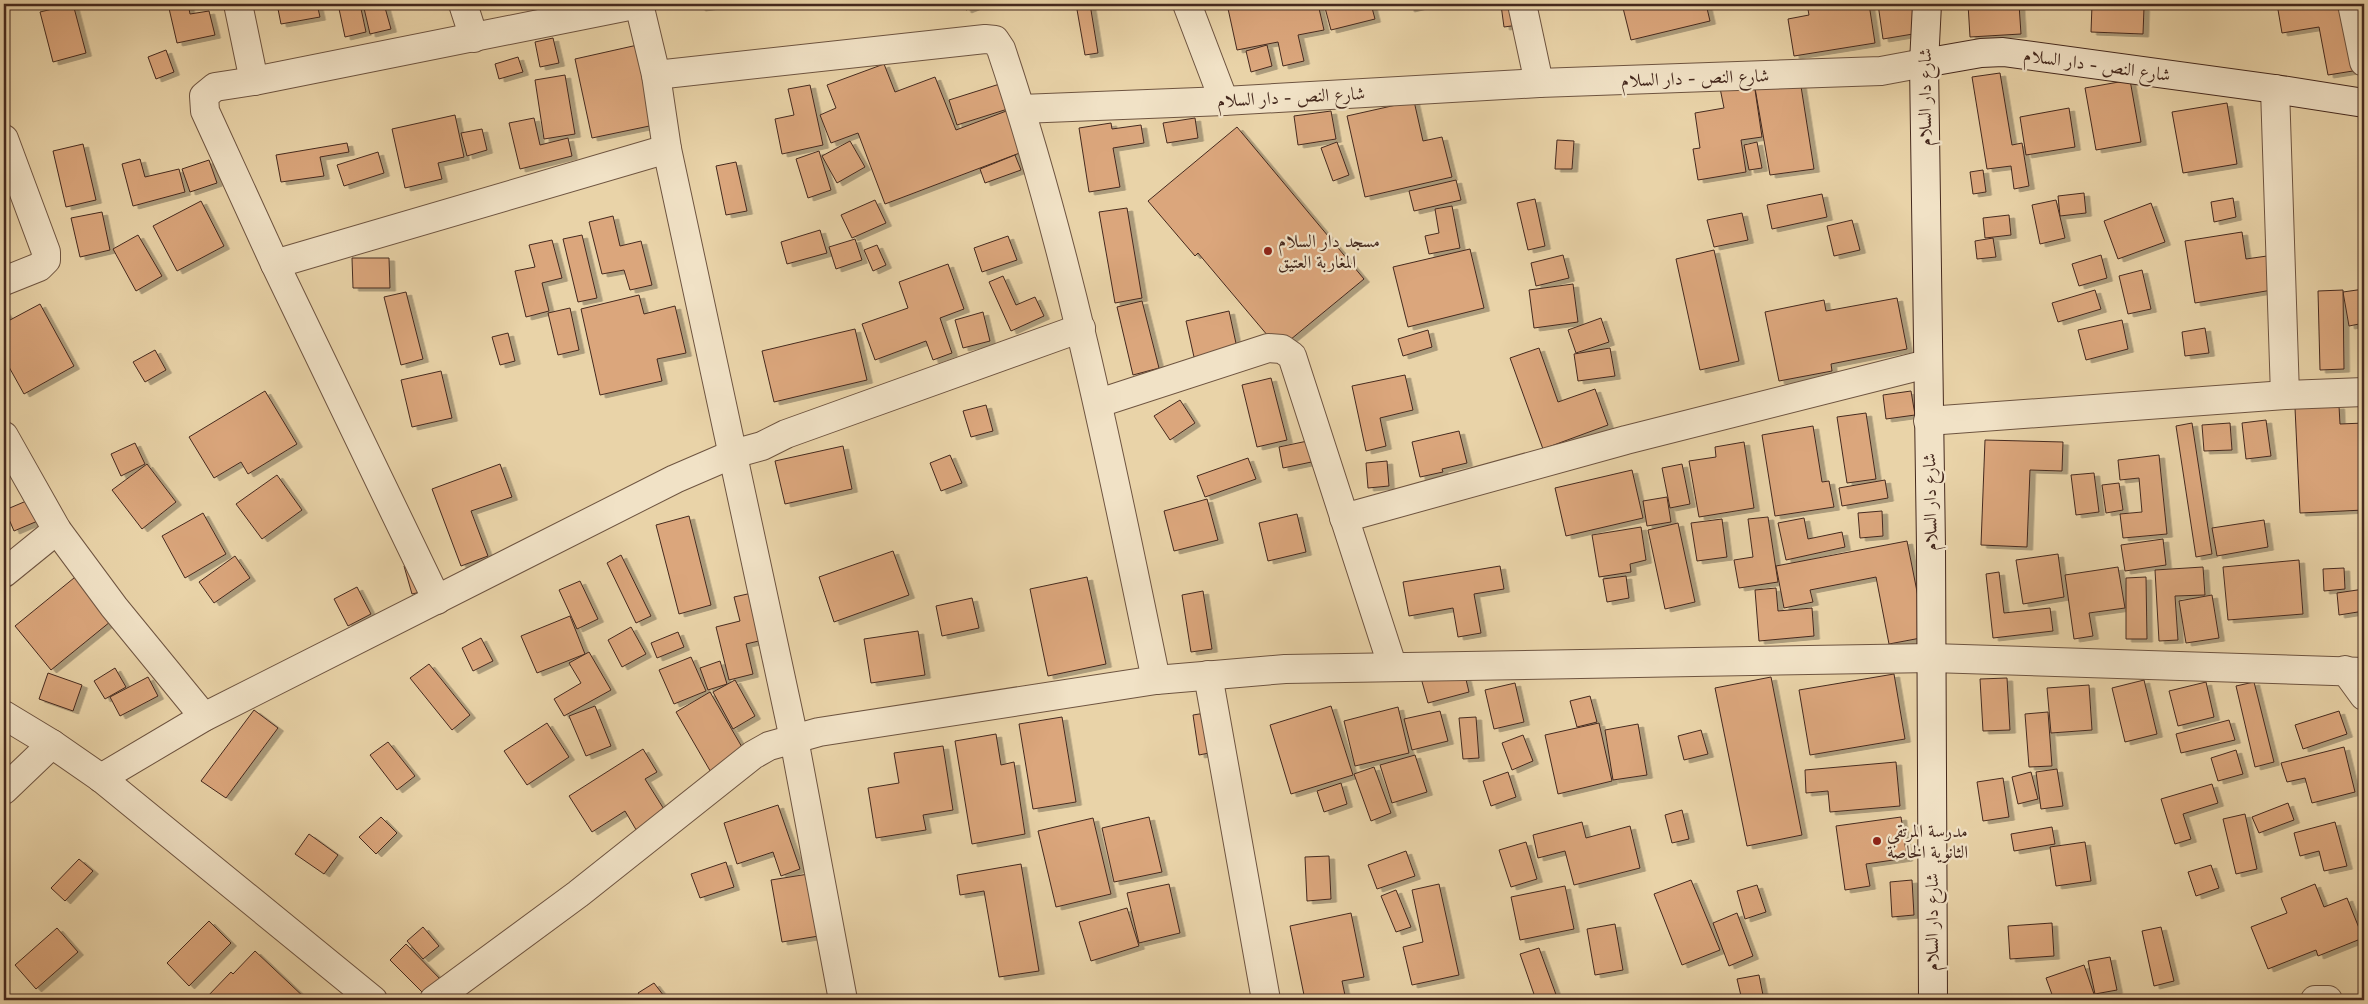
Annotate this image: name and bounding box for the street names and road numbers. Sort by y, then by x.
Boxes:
street label: شارع النص - دار السلام [2021,44,2172,91]
street label: شارع دار السلام [1914,48,1941,146]
street label: شارع النص - دار السلام [1620,64,1770,97]
street label: شارع النص - دار السلام [1216,82,1366,117]
street label: شارع دار السلام [1918,453,1947,551]
street label: شارع دار السلام [1921,873,1948,971]

